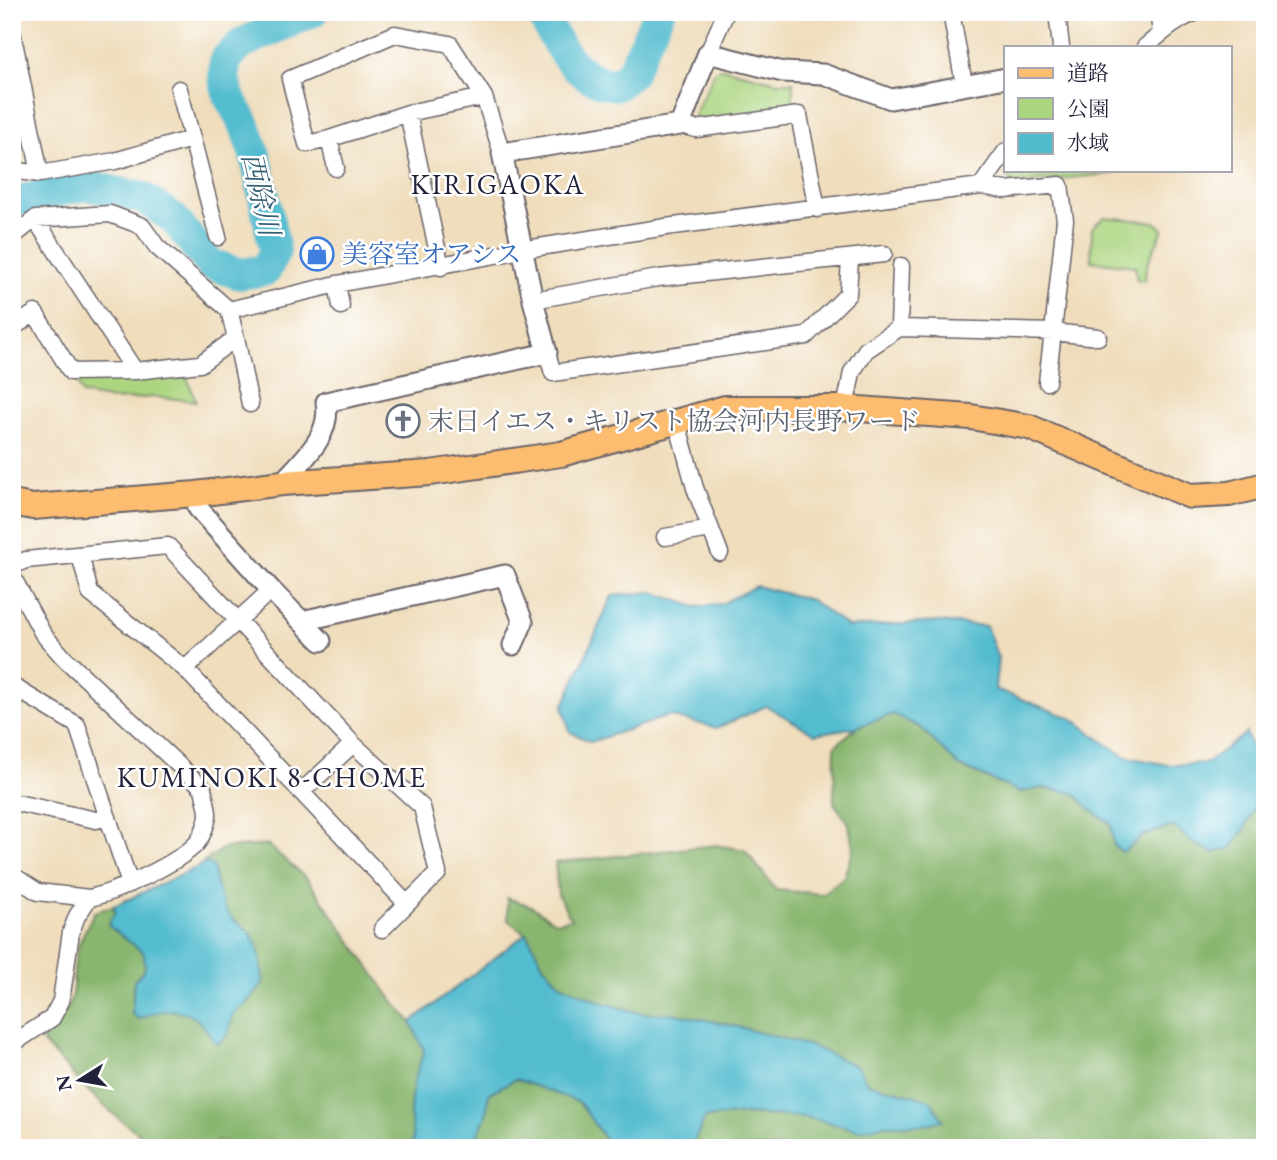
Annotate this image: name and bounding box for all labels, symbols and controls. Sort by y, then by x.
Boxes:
legend [1004,46,1232,172]
text: 道路 [1067,59,1109,86]
text: 公園 [1067,95,1109,122]
text: 水域 [1067,129,1109,156]
water label: 西除川 [234,149,289,242]
district label: KIRIGAOKA [411,166,585,202]
shop icon: 美容室オアシス [298,235,336,273]
place label: 美容室オアシス [342,237,521,271]
church icon: 末日イエス・キリスト協会河内長野ワード [384,402,422,440]
place label: 末日イエス・キリスト協会河内長野ワード [428,404,920,438]
district label: KUMINOKI 8-CHOME [117,759,427,795]
north arrow [46,1044,116,1114]
text: N [50,1073,78,1093]

